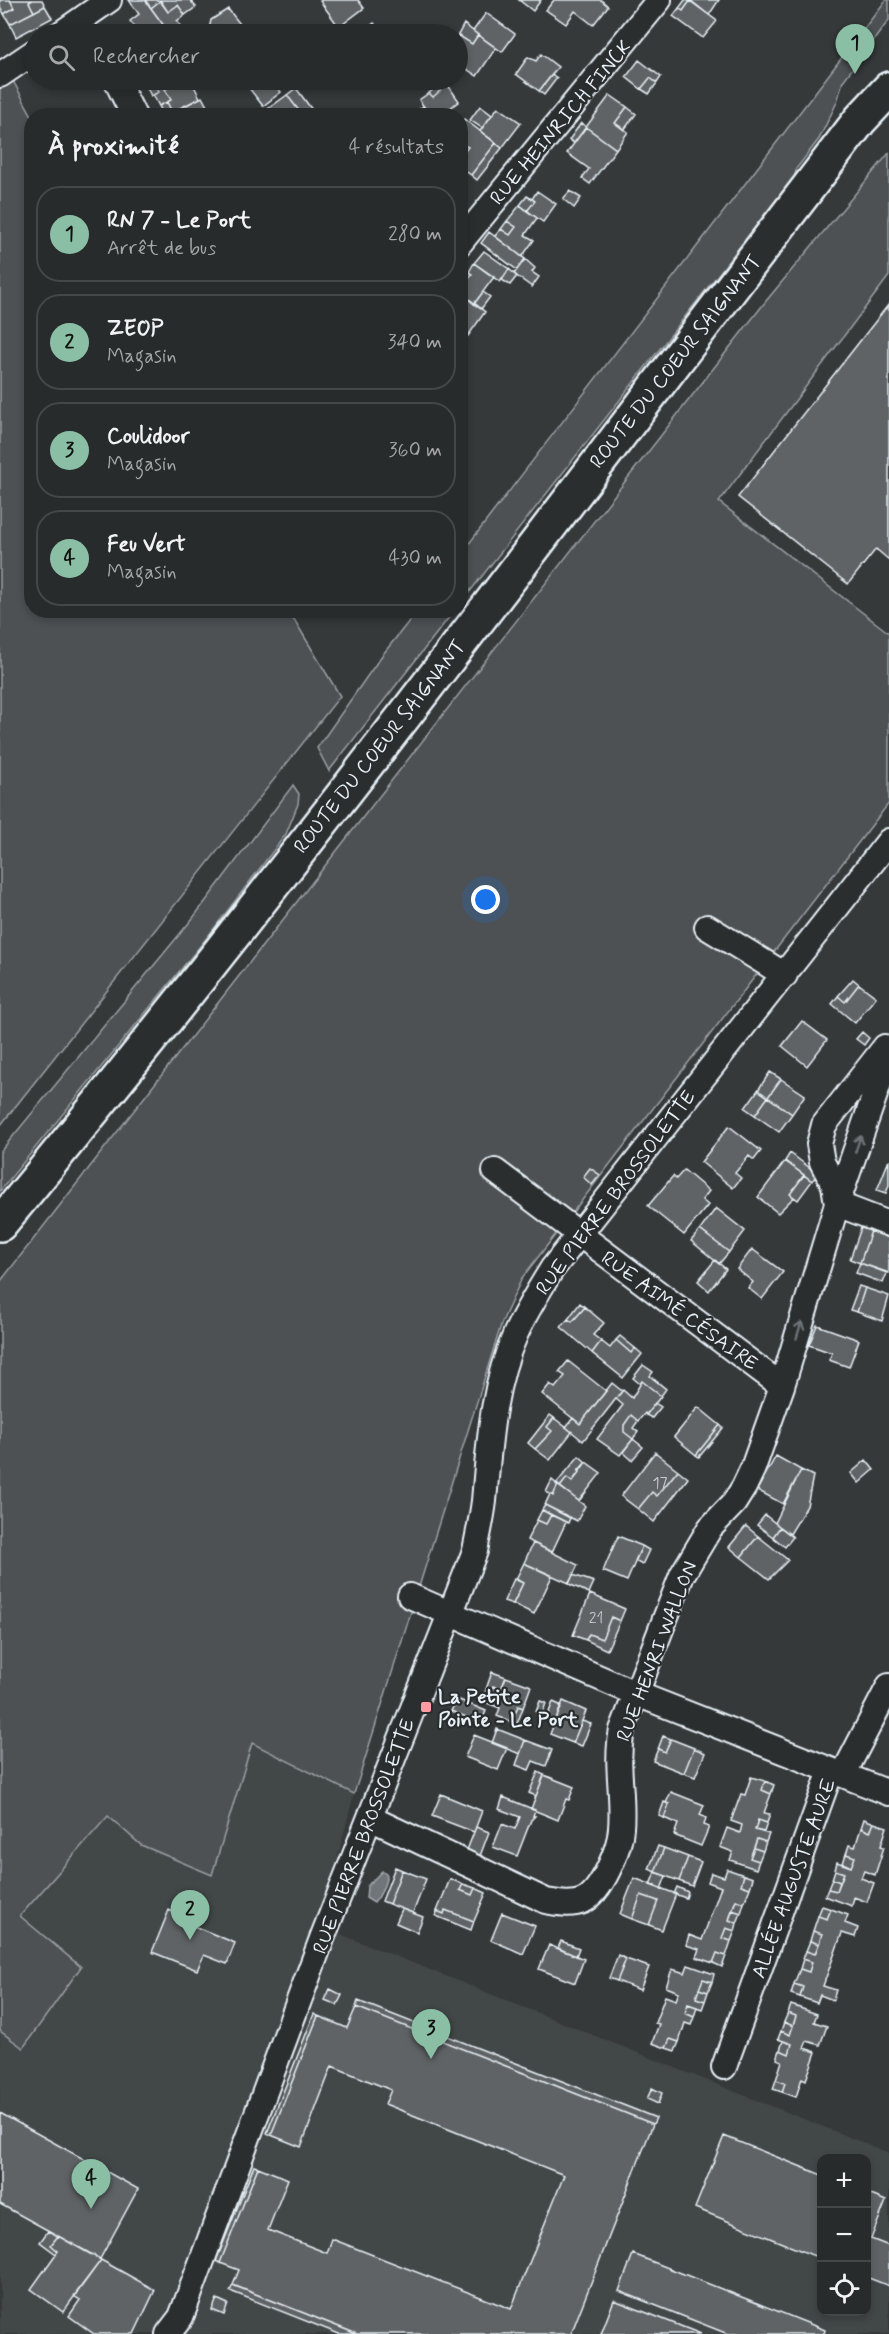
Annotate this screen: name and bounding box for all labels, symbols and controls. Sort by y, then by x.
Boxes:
search box [24,24,468,90]
pin: 1 [836,25,874,74]
street label: RUE HEINRICH FINCK [484,35,638,211]
icon: search [45,41,78,74]
text: Rechercher [93,43,200,71]
text: À proximité [48,130,179,164]
text: 4 résultats [349,134,444,161]
text: RN 7 - Le Port [107,207,251,235]
text: 1 [65,221,74,248]
text: 280 m [388,221,442,248]
text: Arrêt de bus [107,235,216,262]
street label: ROUTE DU COEUR SAIGNANT [584,249,768,475]
text: ZEOP [107,315,163,343]
text: 2 [65,329,74,356]
text: 340 m [387,329,442,356]
text: Magasin [107,343,177,370]
text: Coulidoor [107,423,190,451]
text: 3 [65,437,74,464]
text: 360 m [389,437,442,464]
text: Magasin [107,451,177,478]
text: Feu Vert [107,531,186,559]
text: 4 [64,545,75,572]
text: 430 m [389,545,442,572]
text: Magasin [107,559,177,586]
street label: ROUTE DU COEUR SAIGNANT [288,634,472,860]
your location [471,885,500,914]
street label: RUE PIERRE BROSSOLETTE [530,1085,702,1301]
one-way arrow [853,1135,864,1154]
street label: RUE AIMÉ CÉSAIRE [595,1245,763,1377]
one-way arrow [794,1321,805,1340]
house number: 17 [652,1473,668,1494]
street label: RUE HENRI WALLON [611,1558,704,1746]
house number: 21 [589,1608,603,1629]
place label: La Petite Pointe - Le Port [438,1684,580,1734]
marker: La Petite Pointe - Le Port [419,1700,433,1714]
street label: RUE PIERRE BROSSOLETTE [307,1715,422,1958]
street label: ALLÉE AUGUSTE AURE [746,1775,843,1982]
pin: 2 [170,1890,210,1940]
pin: 3 [412,2010,450,2059]
map controls [817,2154,871,2316]
button: + [817,2154,871,2208]
pin: 4 [72,2160,110,2209]
button: − [817,2208,871,2262]
button: locate [817,2262,871,2316]

